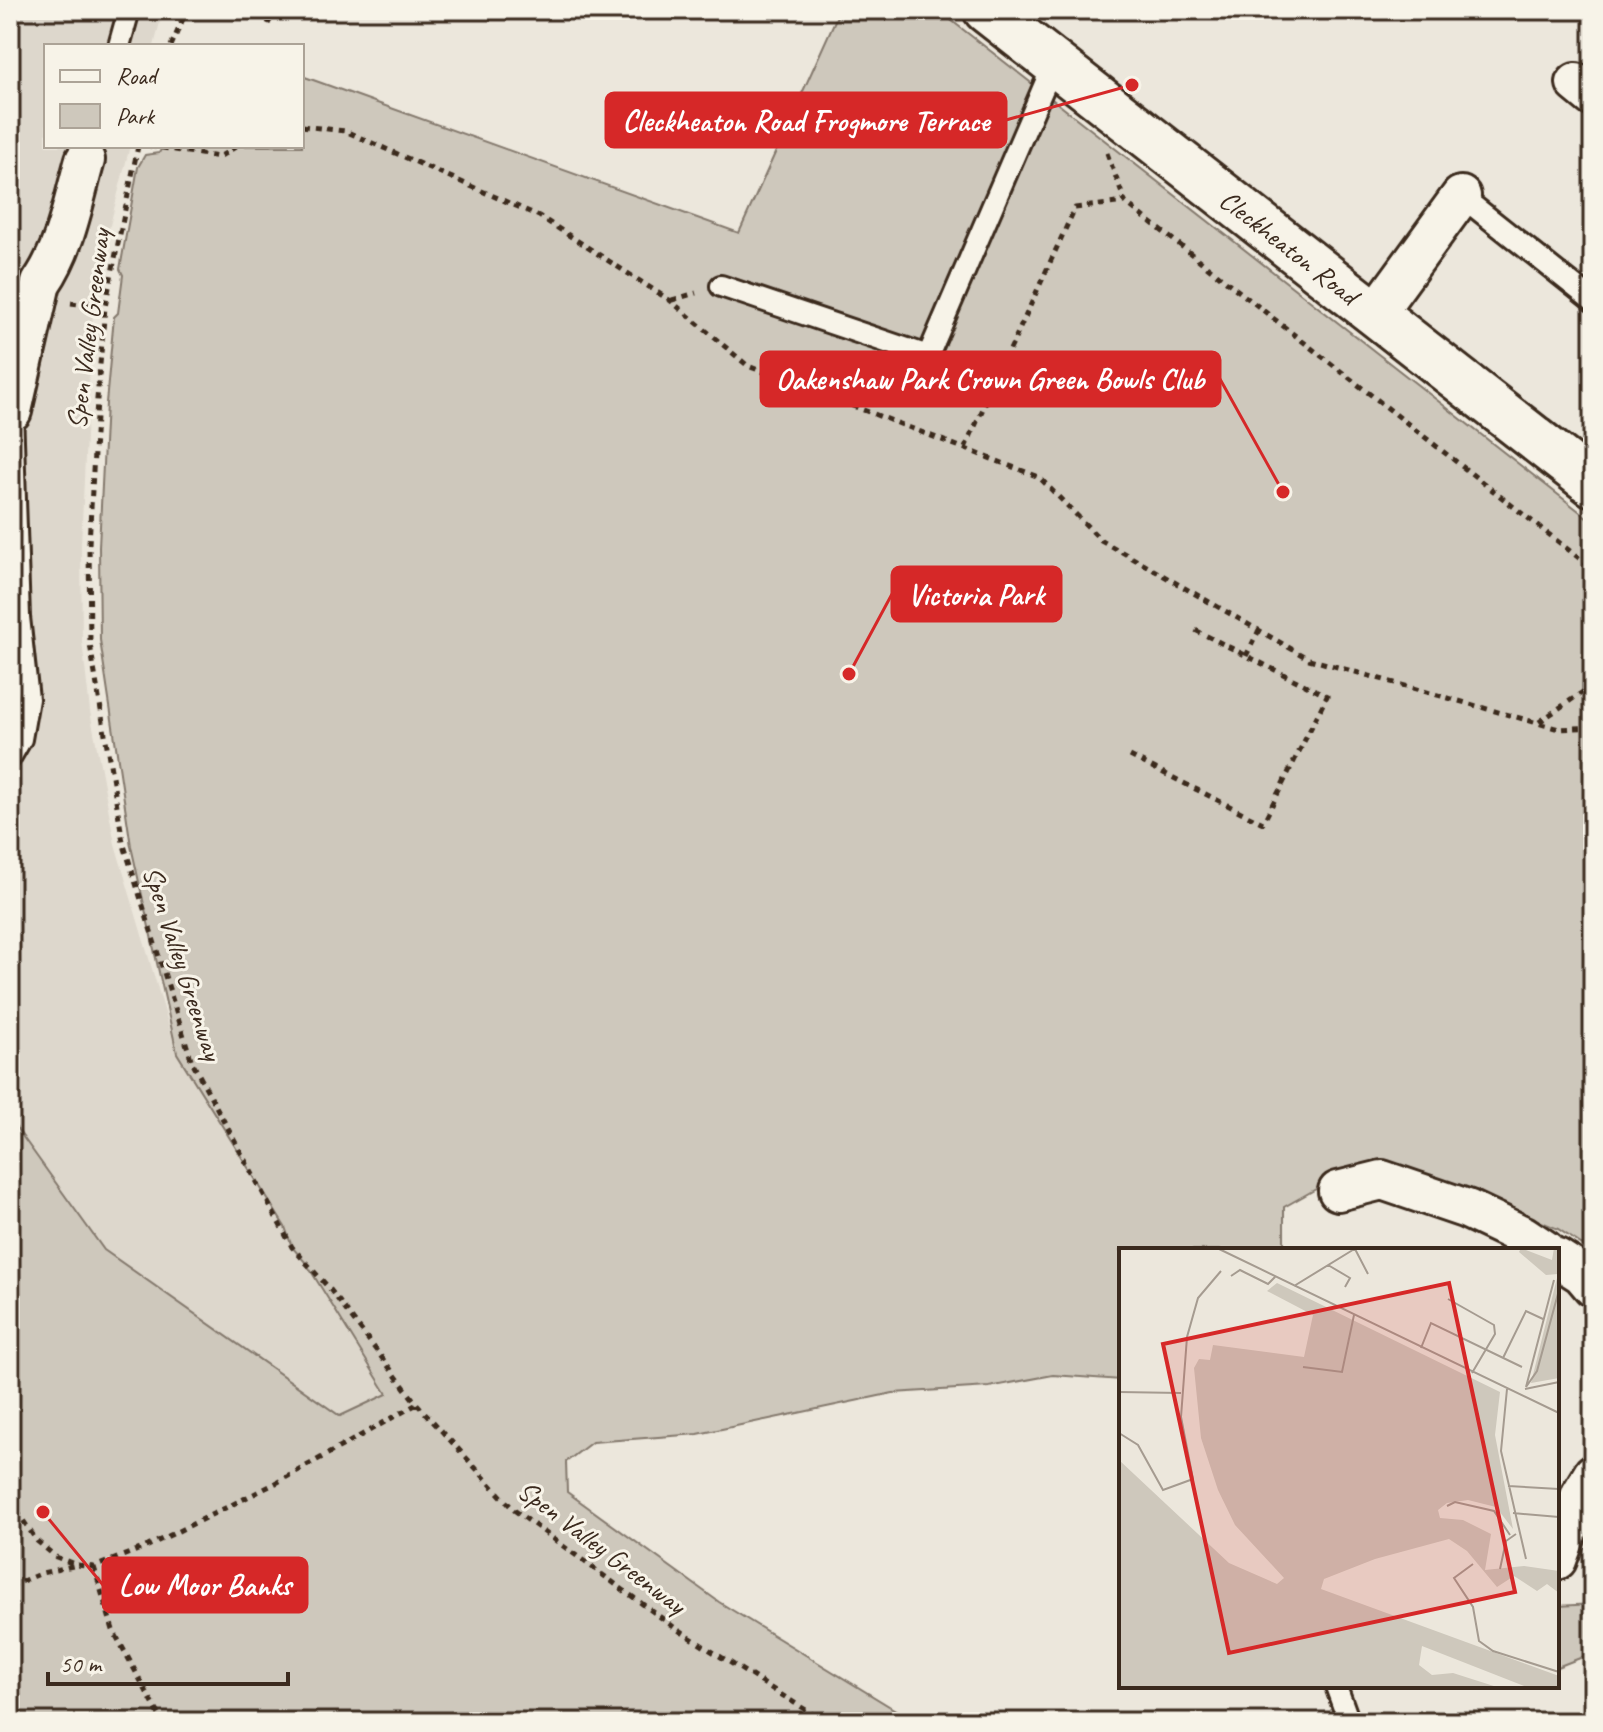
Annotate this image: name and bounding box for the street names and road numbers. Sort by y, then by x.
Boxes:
street label: Cleckheaton Road [1213,182,1369,314]
street label: Spen Valley Greenway [58,224,118,431]
street label: Spen Valley Greenway [135,862,232,1067]
street label: Spen Valley Greenway [511,1472,695,1623]

